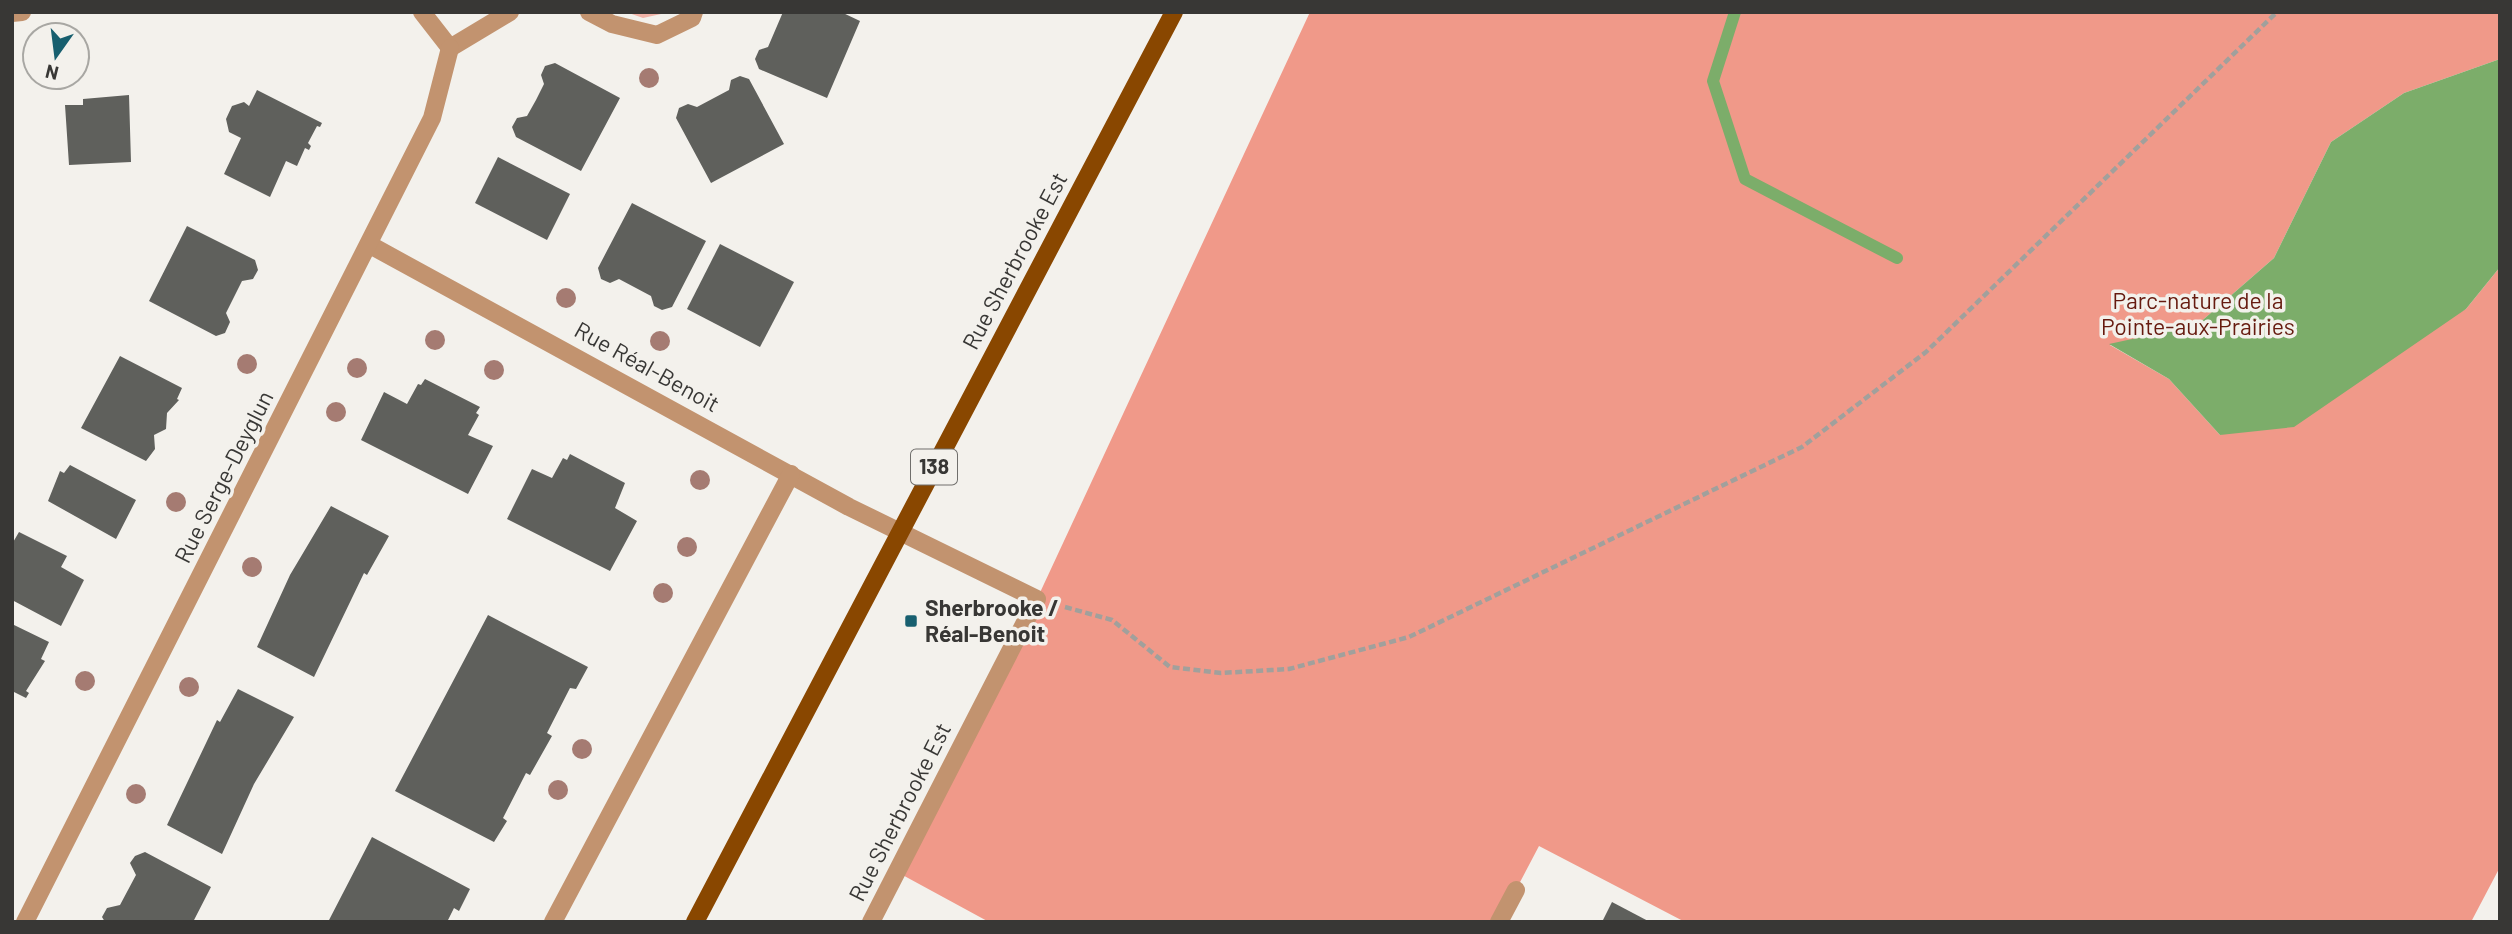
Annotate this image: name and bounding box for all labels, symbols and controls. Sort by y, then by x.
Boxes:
north arrow [21,21,91,91]
text: N [43,60,61,86]
street label: Rue Sherbrooke Est [956,167,1073,354]
park label: Parc-nature de la Pointe-aux-Prairies [2101,286,2295,340]
street label: Rue Réal-Benoit [570,315,725,417]
street label: Rue Serge-Deyglun [168,386,279,567]
road number: 138 [911,449,957,484]
place label: Sherbrooke / Réal-Benoit [925,593,1059,647]
marker: Sherbrooke / Réal-Benoit [903,613,919,629]
street label: Rue Sherbrooke Est [842,718,956,906]

